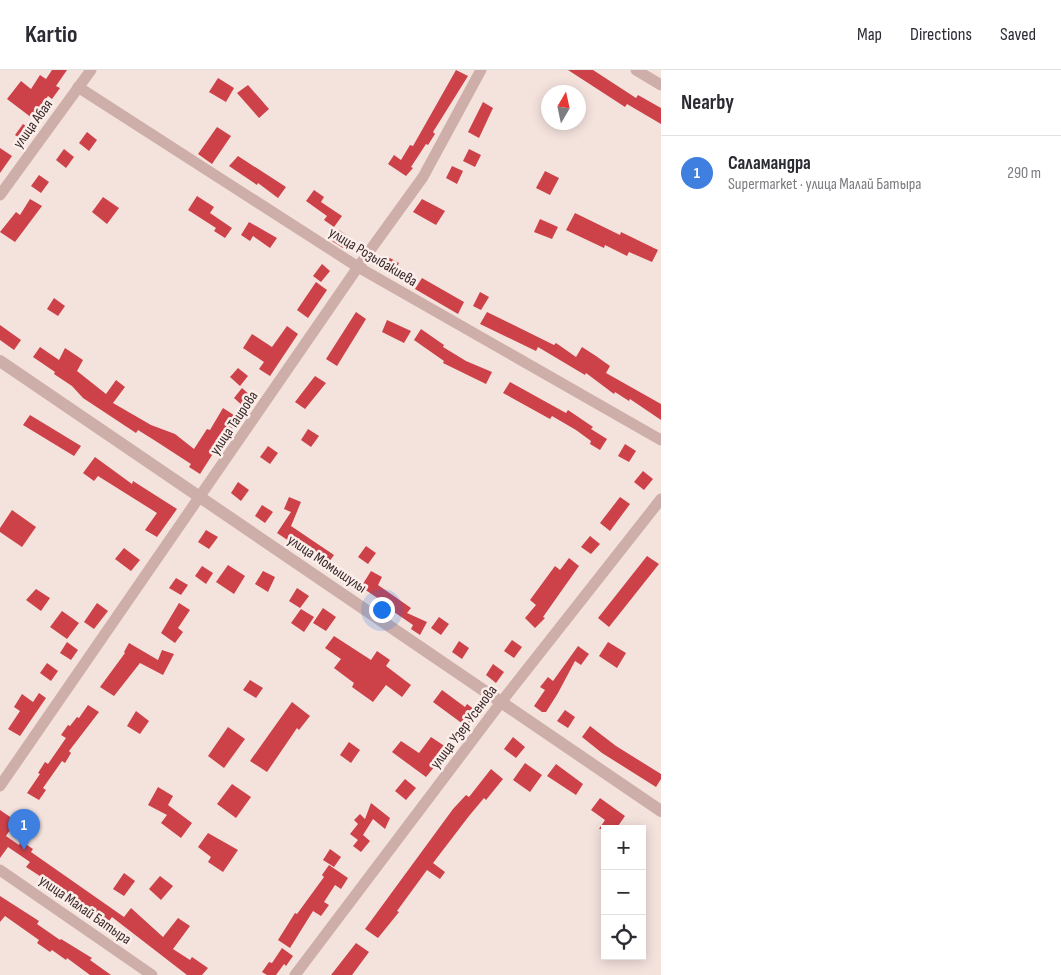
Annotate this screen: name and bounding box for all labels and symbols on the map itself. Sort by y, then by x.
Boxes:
north arrow [541,85,586,130]
street label: улица Абая [9,96,57,152]
street label: улица Розыбакиева [325,223,421,291]
street label: улица Таирова [206,387,262,459]
street label: улица Момышулы [284,531,370,597]
your location [369,597,395,623]
street label: улица Узер Усенова [426,681,502,773]
pin: 1 [8,809,40,850]
street label: улица Малай Батыра [35,871,135,949]

